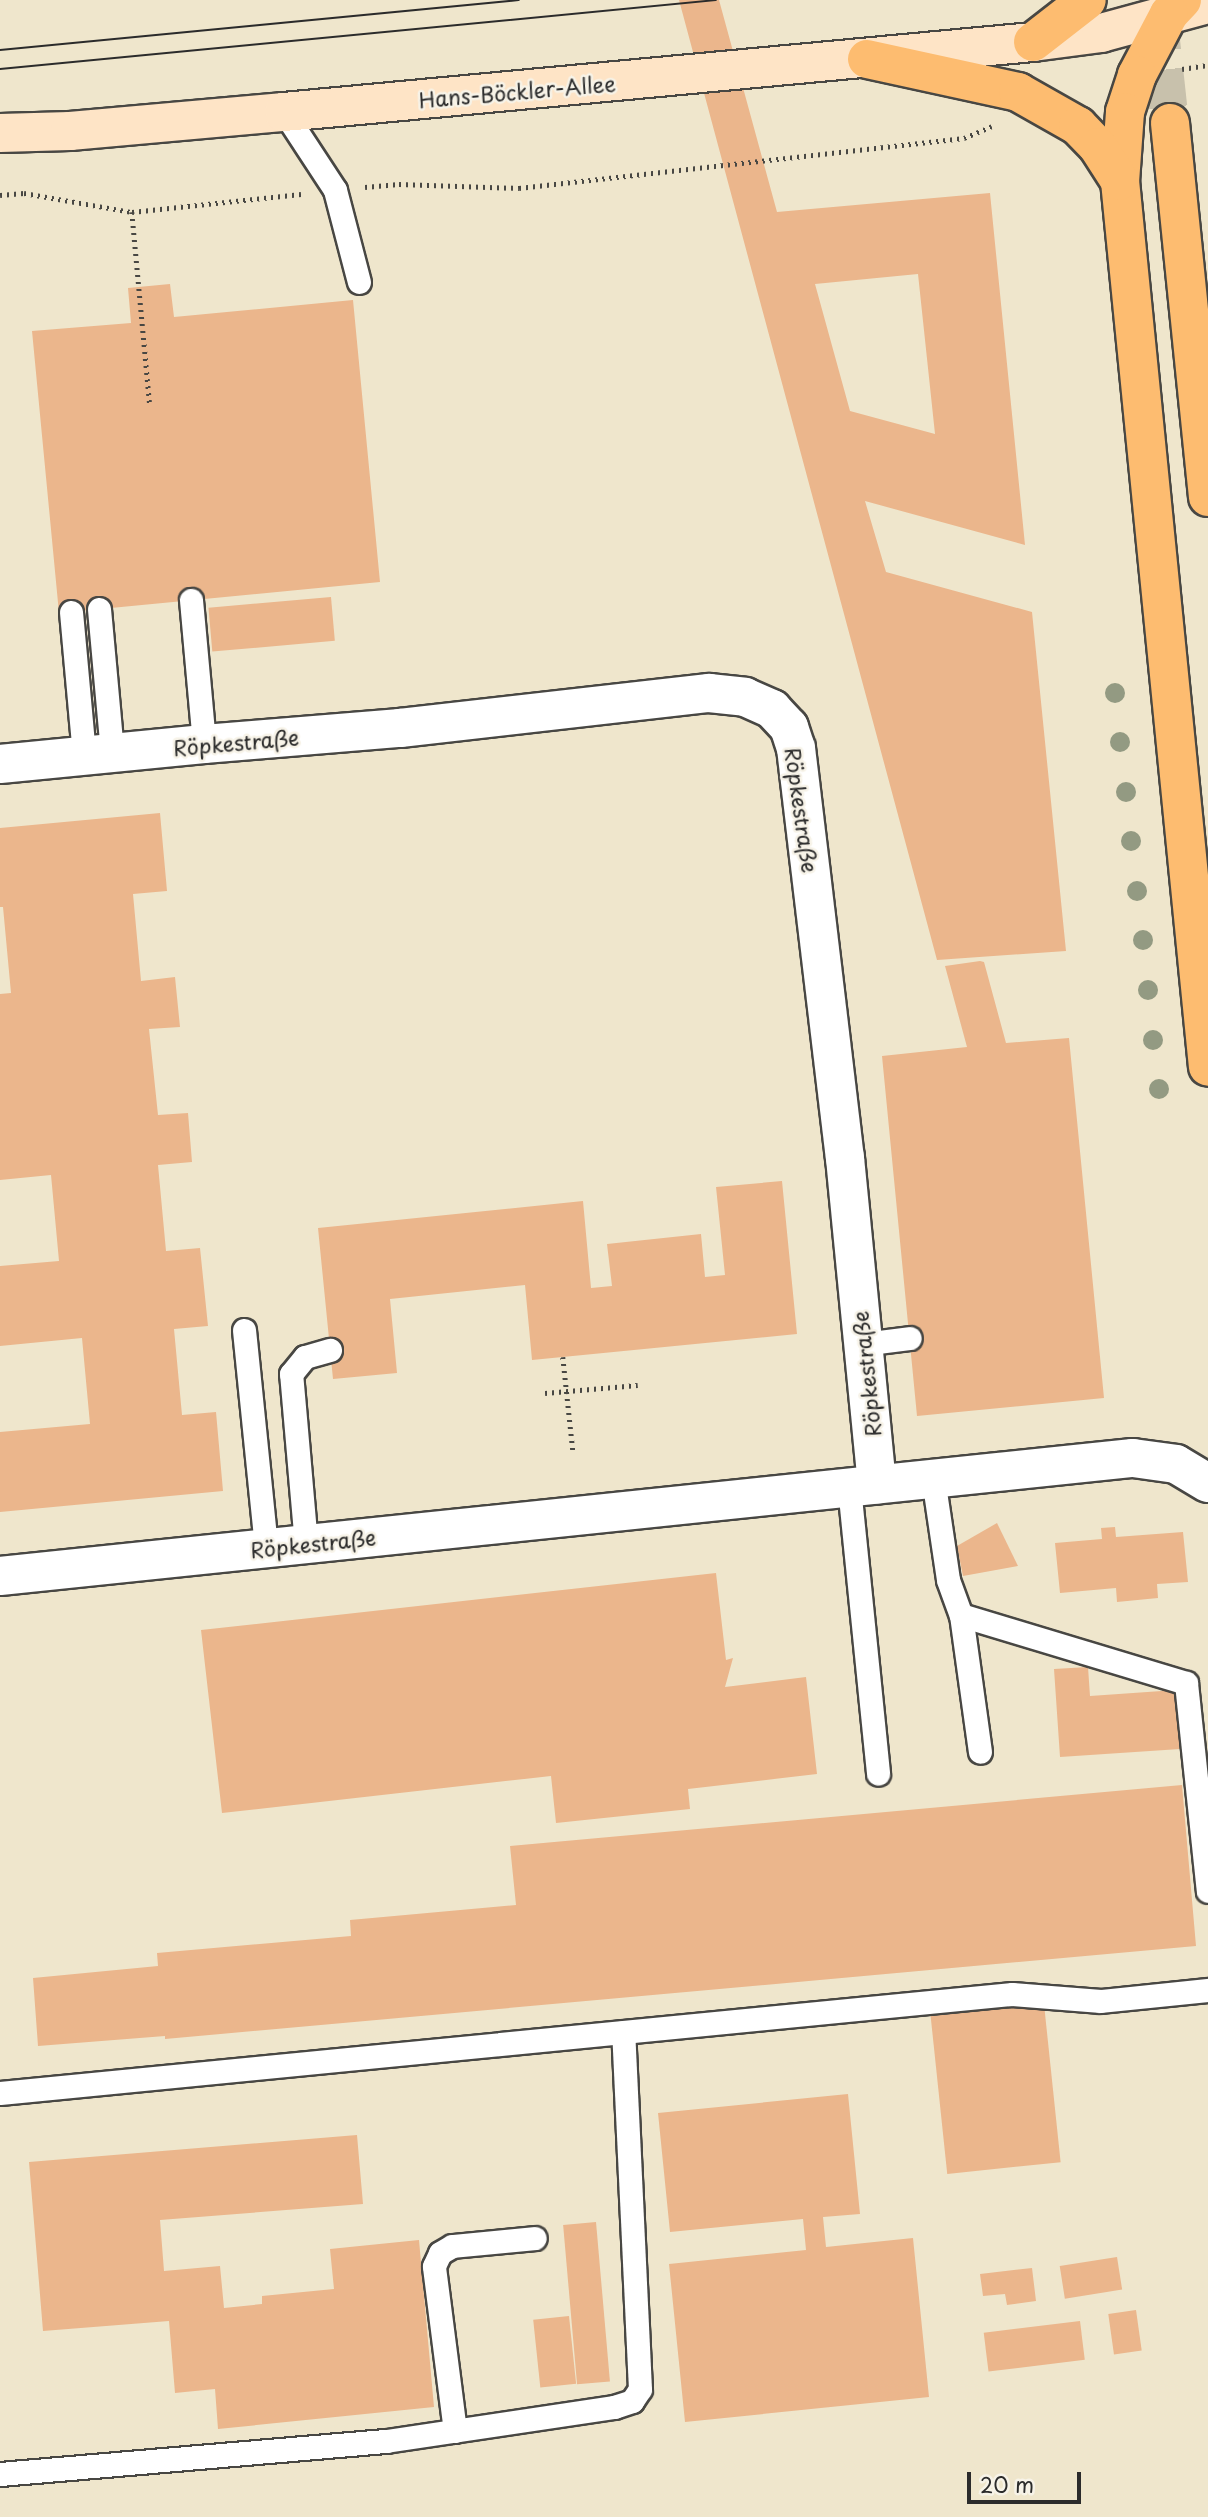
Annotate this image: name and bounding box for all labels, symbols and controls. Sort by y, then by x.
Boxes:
street label: Hans-Böckler-Allee [417,70,617,112]
street label: Röpkestraße [172,724,300,760]
street label: Röpkestraße [781,746,823,874]
street label: Röpkestraße [847,1310,885,1438]
street label: Röpkestraße [249,1524,377,1562]
scale bar [970,2458,1084,2502]
text: 20 m [980,2468,1034,2500]

